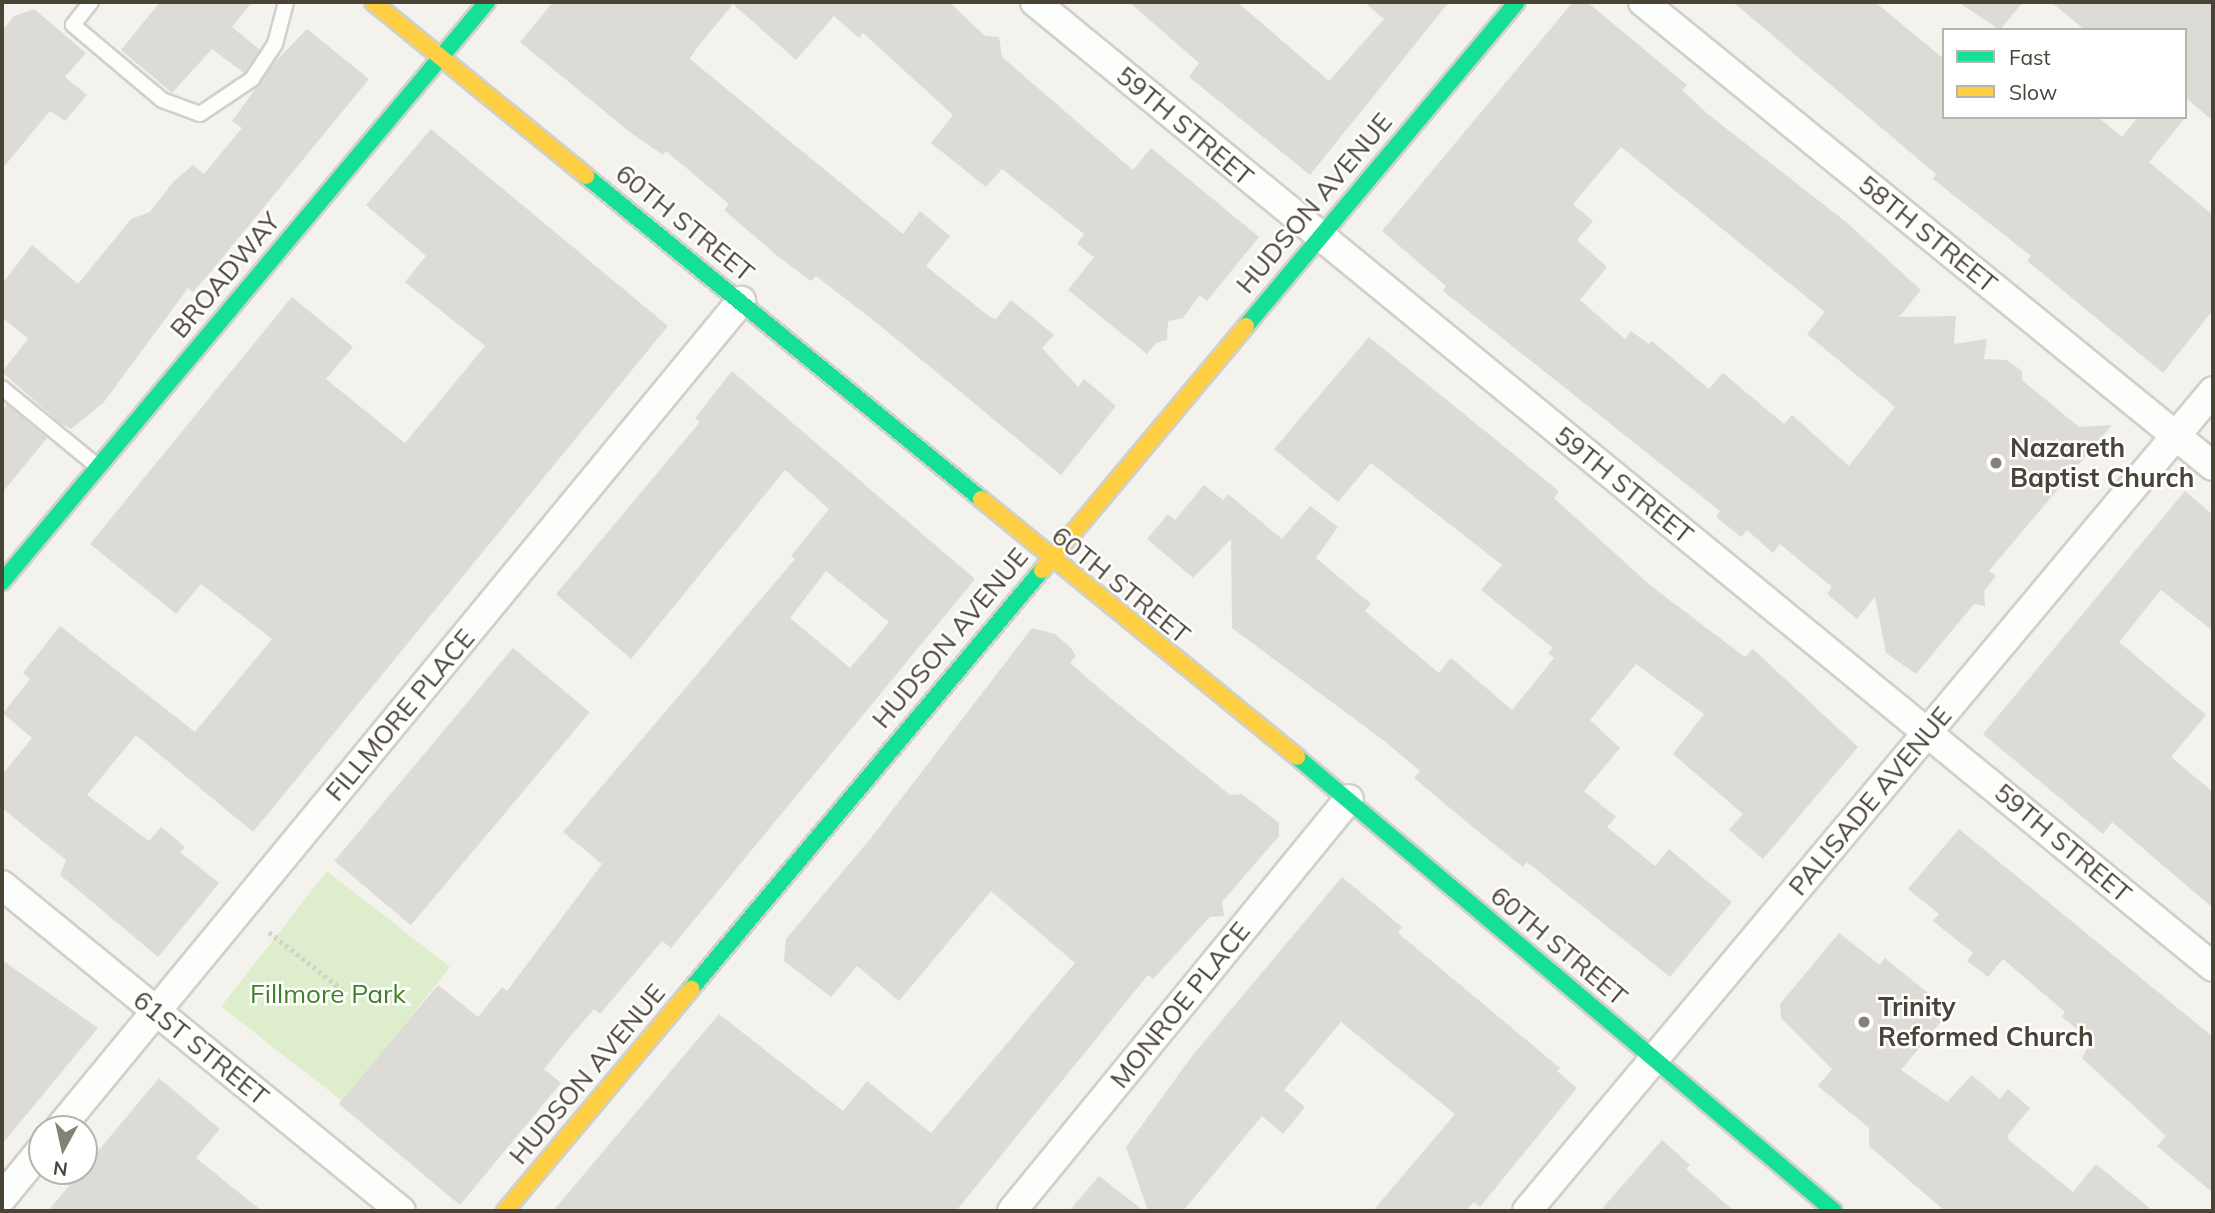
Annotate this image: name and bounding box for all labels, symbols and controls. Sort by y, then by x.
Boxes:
legend [1942,28,2187,119]
text: Fast [2009,44,2051,70]
street label: 59TH STREET [1110,60,1260,192]
text: Slow [2009,79,2057,105]
street label: HUDSON AVENUE [1230,107,1398,299]
street label: 60TH STREET [609,158,761,288]
street label: 58TH STREET [1852,169,2004,299]
street label: BROADWAY [164,206,286,344]
street label: 59TH STREET [1548,420,1700,550]
place label: Nazareth Baptist Church [2010,432,2194,494]
marker: Nazareth Baptist Church [1988,455,2004,471]
street label: 60TH STREET [1045,520,1197,650]
street label: HUDSON AVENUE [866,542,1034,734]
street label: FILLMORE PLACE [319,623,481,807]
street label: PALISADE AVENUE [1782,700,1958,902]
street label: 59TH STREET [1988,777,2138,909]
street label: 60TH STREET [1484,880,1634,1012]
street label: MONROE PLACE [1104,916,1256,1094]
park label: Fillmore Park [250,978,406,1010]
street label: HUDSON AVENUE [503,978,671,1170]
street label: 61ST STREET [127,984,275,1112]
place label: Trinity Reformed Church [1878,991,2094,1052]
marker: Trinity Reformed Church [1856,1014,1872,1030]
north arrow [28,1115,98,1185]
text: N [52,1156,69,1182]

